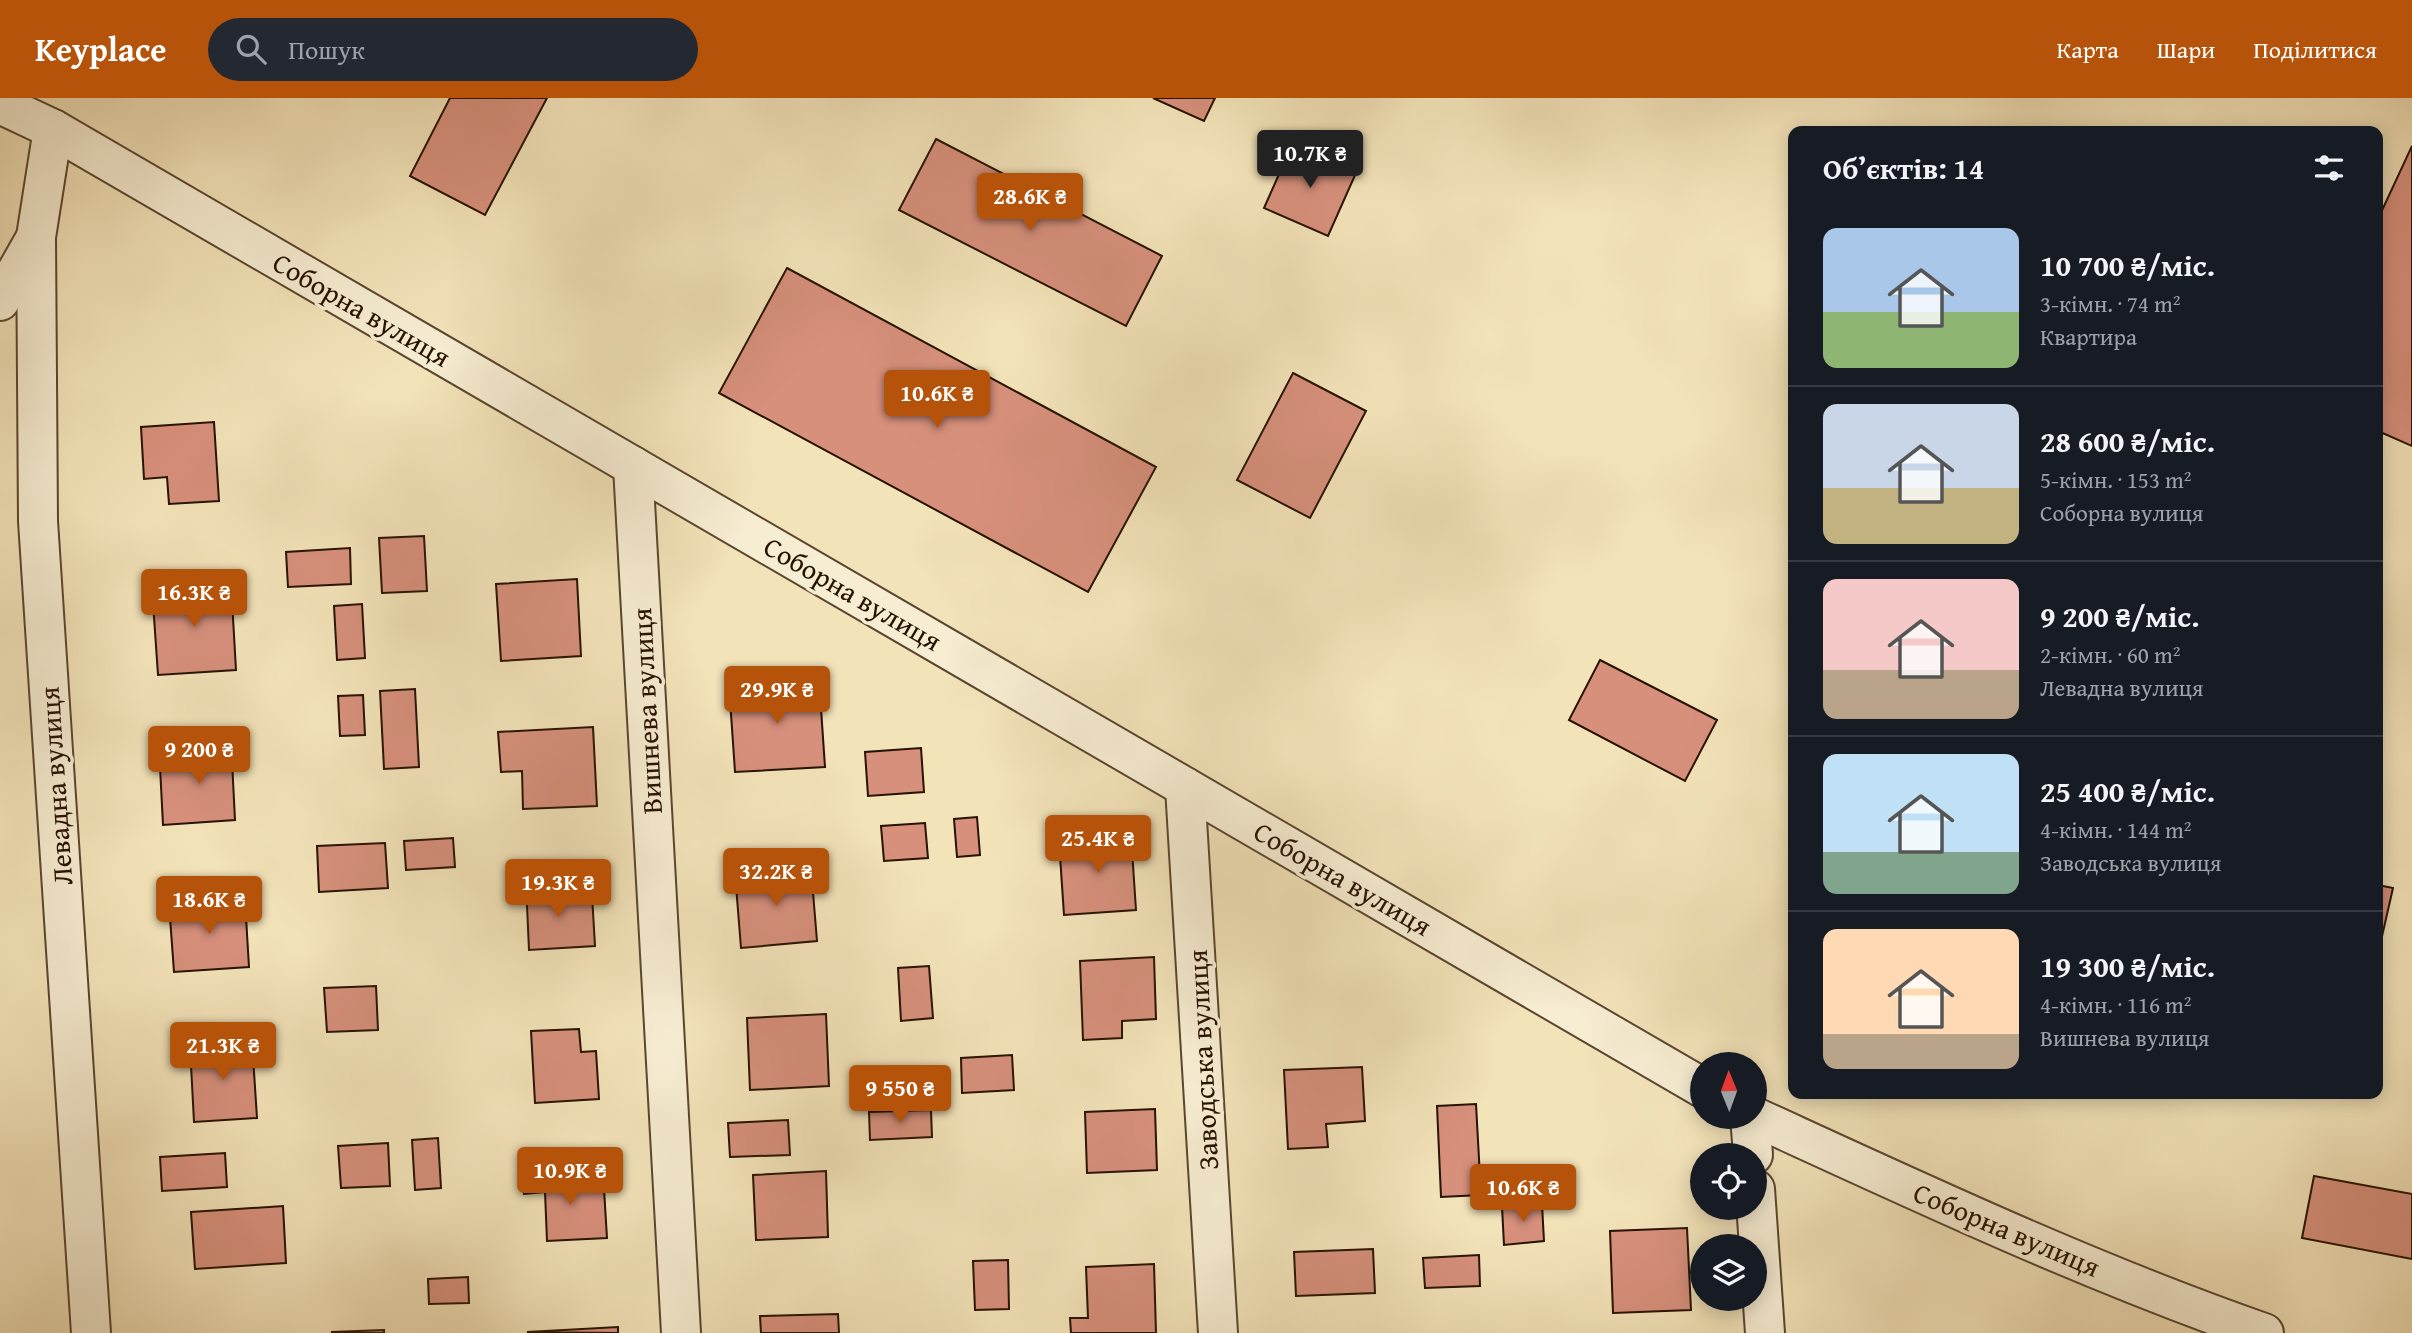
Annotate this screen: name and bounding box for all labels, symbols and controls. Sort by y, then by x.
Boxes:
search box [208,18,698,81]
text: Keyplace [35,25,166,73]
icon: search [232,30,270,68]
text: Пошук [288,30,365,69]
text: Карта [2056,32,2119,67]
text: Шари [2157,32,2215,67]
text: Поділитися [2253,32,2377,67]
pin: 10.7K ₴ [1245,130,1375,190]
text: 10.7K ₴ [1273,136,1347,169]
text: Об’єктів: 14 [1823,146,1984,190]
icon: filters [2310,149,2348,187]
pin: 28.6K ₴ [965,174,1095,233]
text: 28.6K ₴ [993,179,1067,212]
street label: Соборна вулиця [266,241,458,377]
text: 10 700 ₴/міс. [2040,243,2215,287]
icon: home [1879,256,1963,340]
text: 3-кімн. · 74 m² [2040,287,2181,320]
text: Квартира [2040,320,2137,353]
pin: 10.6K ₴ [872,370,1002,430]
text: 10.6K ₴ [900,376,974,409]
text: 28 600 ₴/міс. [2040,419,2215,463]
icon: home [1879,432,1963,516]
text: 5-кімн. · 153 m² [2040,463,2192,496]
text: Соборна вулиця [2040,496,2204,529]
street label: Соборна вулиця [757,525,949,661]
pin: 16.3K ₴ [129,570,259,629]
text: 16.3K ₴ [157,575,231,608]
text: 9 200 ₴/міс. [2040,594,2200,638]
street label: Вишнева вулиця [620,607,672,815]
icon: home [1879,607,1963,691]
text: 2-кімн. · 60 m² [2040,638,2181,671]
pin: 29.9K ₴ [712,666,842,726]
text: Левадна вулиця [2040,671,2203,704]
text: 29.9K ₴ [740,672,814,705]
street label: Левадна вулиця [28,685,82,887]
pin: 9 200 ₴ [134,726,264,786]
text: 9 200 ₴ [164,732,234,765]
text: 25 400 ₴/міс. [2040,769,2215,813]
icon: home [1879,782,1963,866]
street label: Соборна вулиця [1247,810,1439,946]
text: 4-кімн. · 144 m² [2040,813,2192,846]
pin: 25.4K ₴ [1033,816,1163,875]
text: 25.4K ₴ [1061,821,1135,854]
text: Заводська вулиця [2040,846,2221,879]
pin: 32.2K ₴ [711,848,841,908]
text: 32.2K ₴ [739,854,813,887]
pin: 19.3K ₴ [493,860,623,919]
text: 19.3K ₴ [521,865,595,898]
pin: 18.6K ₴ [144,876,274,936]
text: 18.6K ₴ [172,882,246,915]
text: 19 300 ₴/міс. [2040,944,2215,988]
street label: Заводська вулиця [1176,949,1228,1171]
icon: home [1879,957,1963,1041]
text: 4-кімн. · 116 m² [2040,988,2192,1021]
text: Вишнева вулиця [2040,1021,2210,1054]
pin: 21.3K ₴ [158,1023,288,1082]
text: 21.3K ₴ [186,1028,260,1061]
north arrow [1690,1052,1768,1129]
map controls [1690,1052,1767,1311]
pin: 9 550 ₴ [835,1066,965,1125]
text: 9 550 ₴ [865,1071,935,1104]
button: locate [1690,1143,1767,1220]
pin: 10.9K ₴ [505,1148,635,1207]
text: 10.9K ₴ [533,1153,607,1186]
pin: 10.6K ₴ [1458,1164,1588,1224]
text: 10.6K ₴ [1486,1170,1560,1203]
street label: Соборна вулиця [1907,1171,2107,1287]
button: layers [1690,1234,1767,1311]

